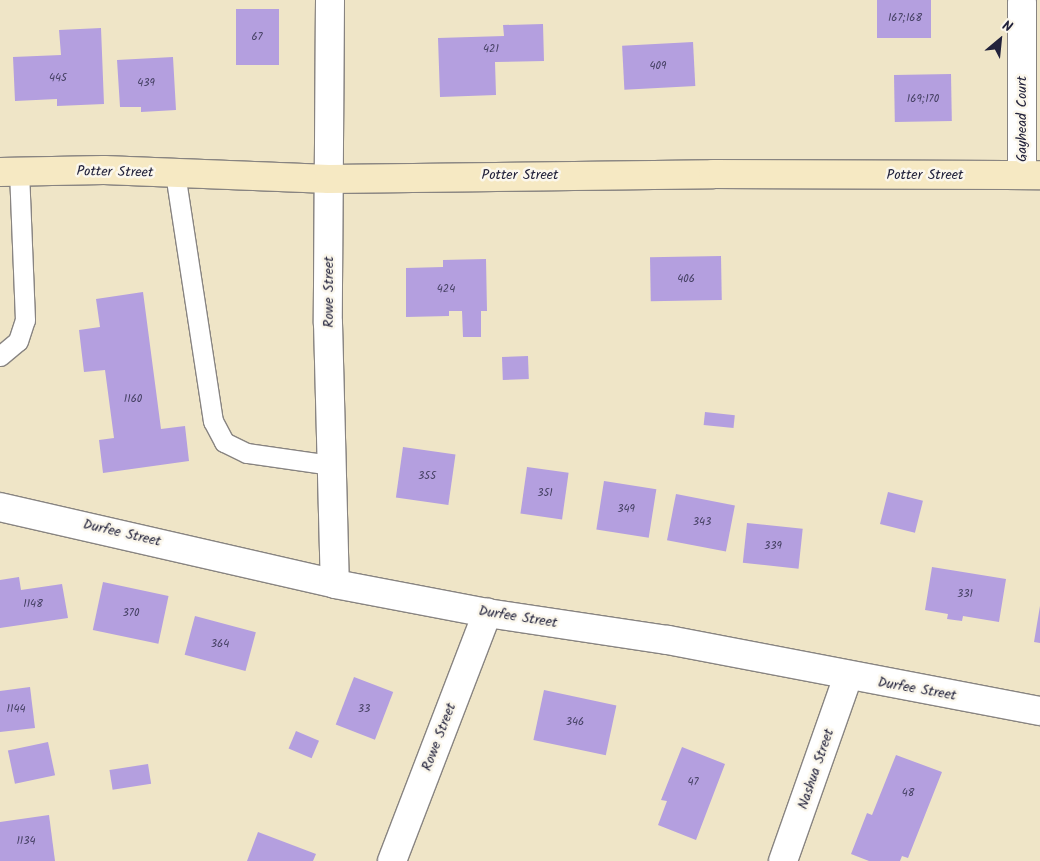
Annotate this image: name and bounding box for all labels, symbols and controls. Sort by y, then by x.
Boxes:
house number: 167;168 [888,11,922,25]
north arrow [975,15,1025,65]
text: N [998,15,1016,39]
house number: 67 [251,30,263,44]
house number: 421 [483,42,499,56]
house number: 409 [650,59,666,73]
house number: 445 [49,71,67,85]
house number: 439 [137,76,155,90]
street label: Gayhead Court [1014,76,1030,162]
house number: 169;170 [907,92,939,106]
street label: Potter Street [76,163,154,181]
street label: Potter Street [482,167,558,183]
street label: Potter Street [887,167,963,183]
street label: Rowe Street [321,256,337,328]
house number: 406 [677,272,695,286]
house number: 424 [437,282,455,296]
house number: 1160 [124,392,142,406]
house number: 355 [418,469,436,483]
house number: 351 [537,486,553,500]
house number: 349 [617,502,635,516]
house number: 343 [693,515,711,529]
street label: Durfee Street [81,516,163,550]
house number: 339 [764,539,782,553]
house number: 331 [957,587,973,601]
house number: 1148 [23,597,43,611]
street label: Durfee Street [477,602,559,632]
house number: 370 [123,606,139,620]
house number: 364 [211,637,229,651]
street label: Durfee Street [876,674,958,704]
street label: Rowe Street [418,701,460,773]
house number: 1144 [6,702,26,716]
house number: 33 [358,702,370,716]
house number: 346 [566,715,584,729]
street label: Nashua Street [794,727,838,811]
house number: 47 [687,775,699,789]
house number: 48 [902,786,914,800]
house number: 1134 [16,834,36,848]

